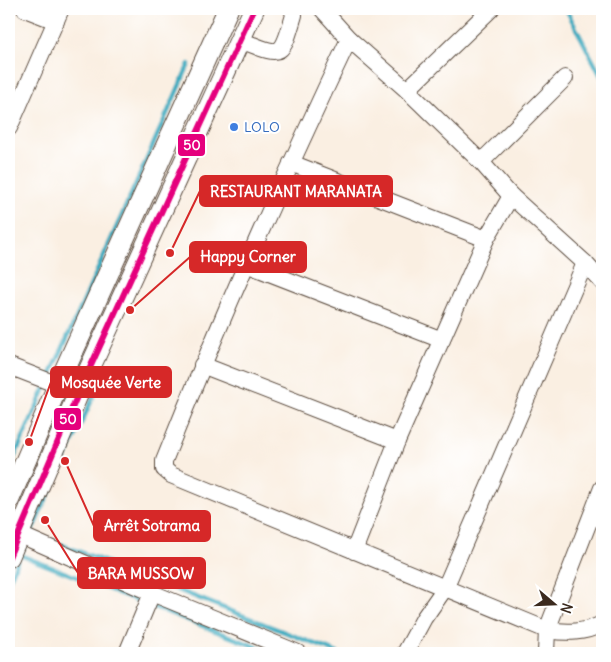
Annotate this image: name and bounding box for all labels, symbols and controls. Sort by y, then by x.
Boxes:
place label: LOLO [244,118,280,136]
marker: LOLO [228,121,240,133]
line badge: 50 [177,133,206,157]
text: 50 [183,136,201,154]
callout: RESTAURANT MARANATA [200,176,392,206]
text: RESTAURANT MARANATA [210,182,382,201]
callout: Happy Corner [190,242,306,272]
text: Happy Corner [200,247,297,267]
callout: Mosquée Verte [51,367,171,397]
text: Mosquée Verte [61,373,161,393]
line badge: 50 [53,407,82,431]
text: 50 [59,410,77,428]
callout: Arrêt Sotrama [94,511,210,541]
text: Arrêt Sotrama [104,516,200,535]
callout: BARA MUSSOW [78,558,205,588]
text: BARA MUSSOW [88,564,195,583]
north arrow [528,580,578,630]
text: N [556,601,576,616]

